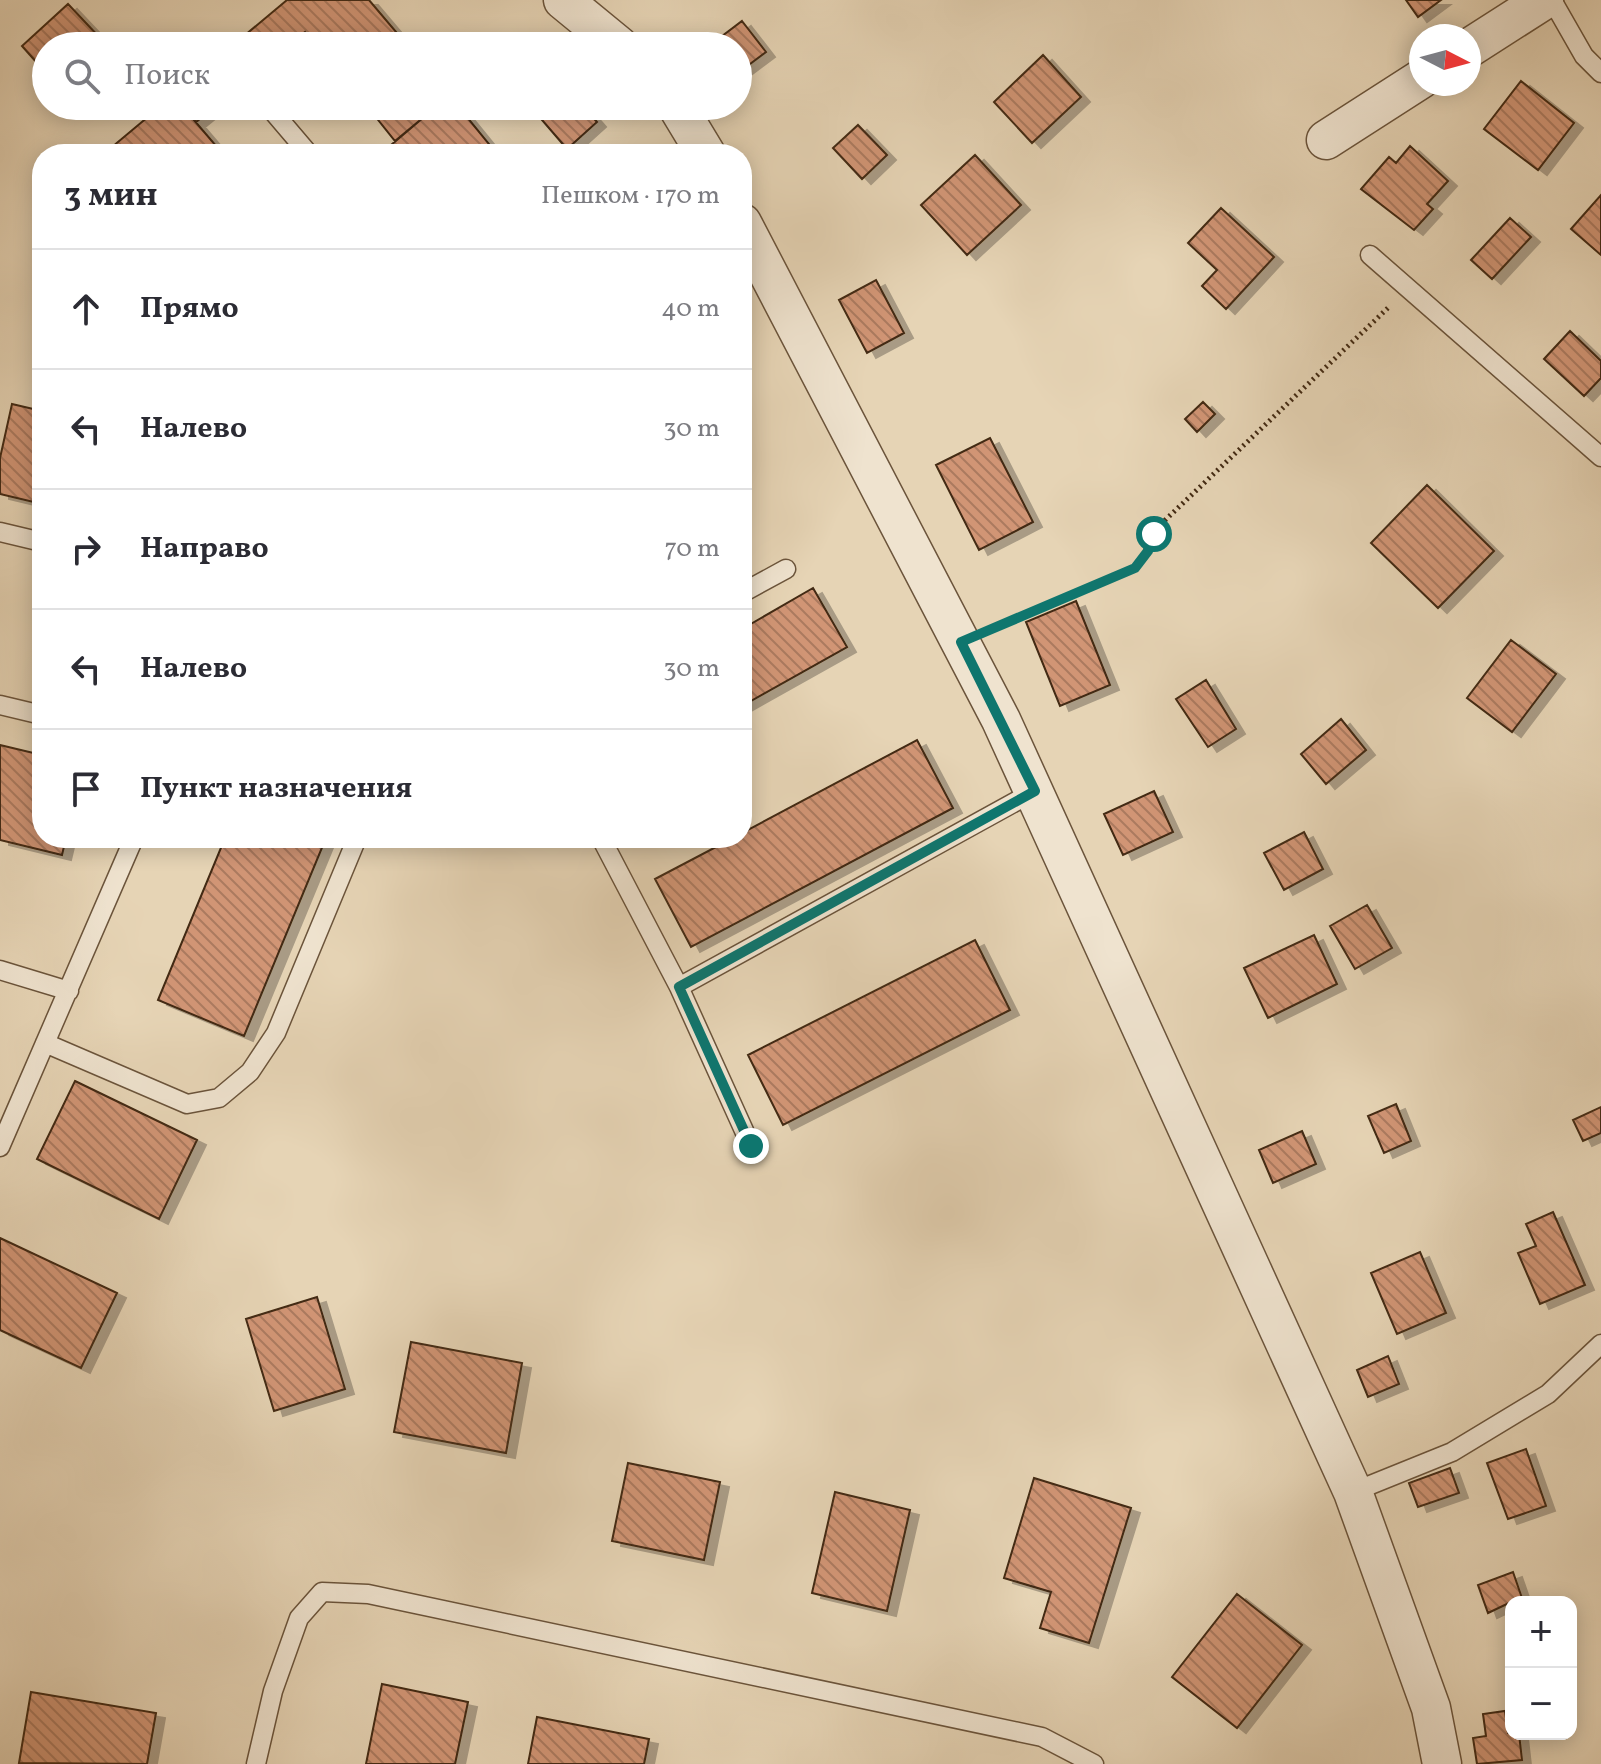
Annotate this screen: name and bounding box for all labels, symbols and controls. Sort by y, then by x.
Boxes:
north arrow [1409,24,1481,96]
search box [32,32,752,120]
icon: search [60,54,104,98]
text: Поиск [124,55,210,97]
text: 3 мин [64,173,158,220]
text: Пешком · 170 m [541,178,720,214]
icon: ahead [64,287,108,331]
text: Прямо [140,288,239,330]
text: 40 m [661,291,720,327]
icon: left [64,407,108,451]
text: Налево [140,408,247,450]
text: 30 m [663,411,720,447]
route start [1136,516,1172,552]
icon: right [64,527,108,571]
text: Направо [140,528,269,570]
text: 70 m [665,531,720,567]
icon: left [64,647,108,691]
text: Налево [140,648,247,690]
text: 30 m [663,651,720,687]
icon: arrive [64,767,108,811]
text: Пункт назначения [140,768,412,810]
route end [733,1128,769,1164]
map controls [1505,1596,1577,1740]
button: + [1505,1596,1577,1668]
button: − [1505,1668,1577,1740]

